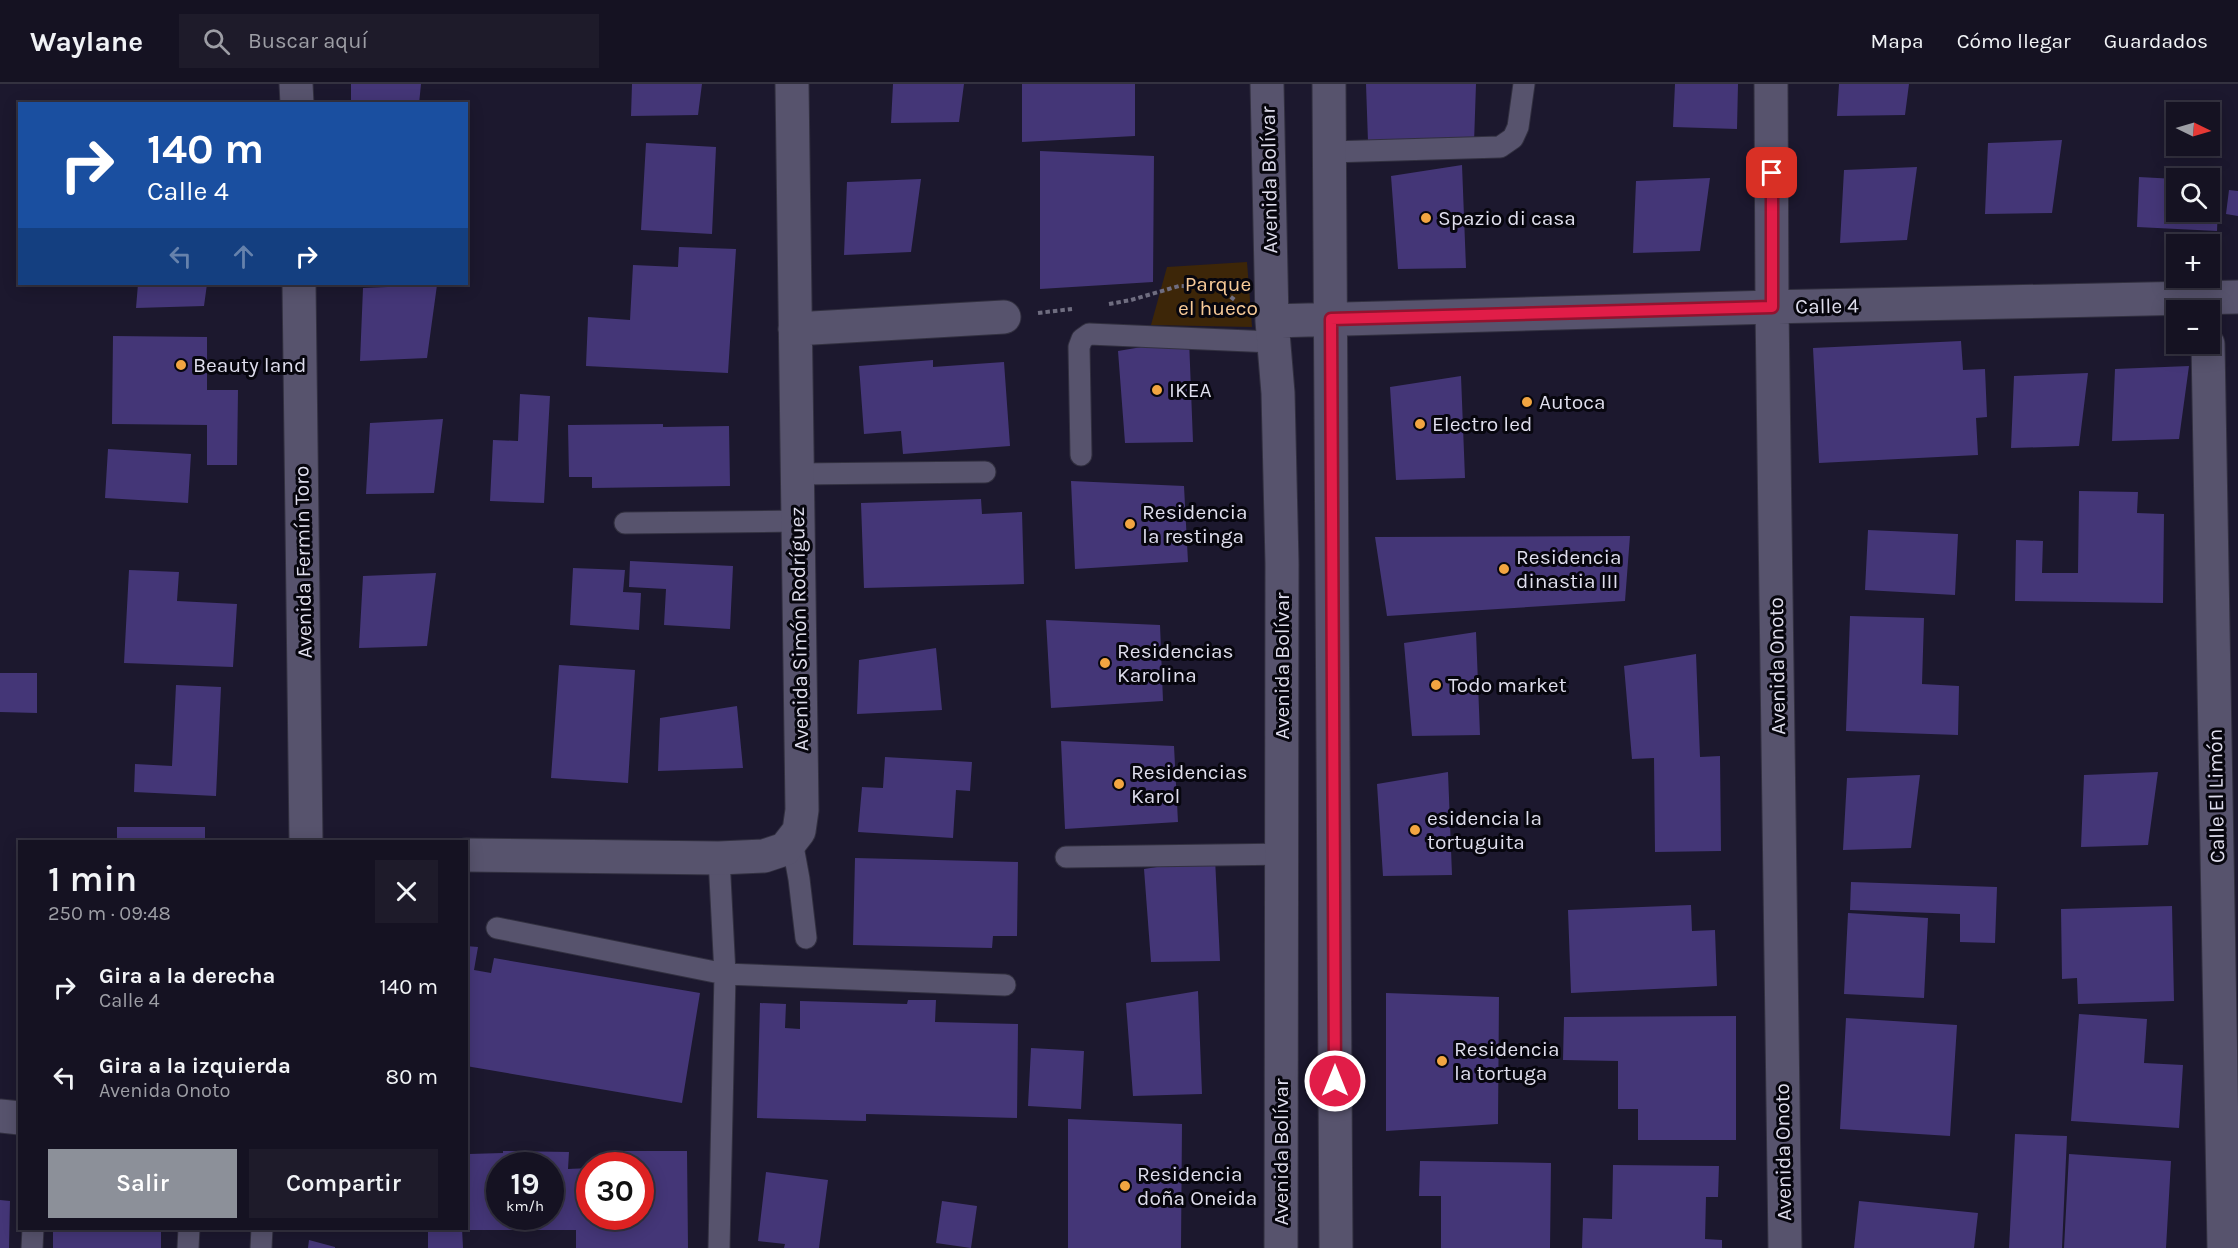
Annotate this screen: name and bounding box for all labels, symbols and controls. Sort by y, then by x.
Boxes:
search box [179,14,599,68]
text: Waylane [30,25,143,58]
icon: search [200,25,233,58]
text: Buscar aquí [248,28,368,54]
text: Mapa [1870,29,1924,53]
text: Cómo llegar [1957,29,2071,53]
text: Guardados [2104,29,2208,53]
north arrow [2166,102,2220,156]
map controls [2166,102,2220,354]
street label: Avenida Bolívar [1256,106,1282,254]
text: 140 m [147,124,264,174]
icon: right [48,126,126,204]
pin [1746,147,1797,198]
icon: arrive [1755,156,1788,189]
button: search [2166,168,2220,222]
text: Calle 4 [147,175,229,207]
place label: Spazio di casa [1438,206,1576,230]
marker: Spazio di casa [1419,211,1433,225]
button: + [2166,234,2220,288]
icon: left [164,240,197,273]
icon: ahead [227,240,260,273]
icon: right [290,240,323,273]
park label: Parque el hueco [1178,272,1258,320]
street label: Calle 4 [1795,293,1859,319]
button: − [2166,300,2220,354]
place label: Beauty land [193,353,306,377]
marker: Beauty land [174,358,188,372]
place label: IKEA [1169,378,1212,402]
marker: IKEA [1150,383,1164,397]
place label: Autoca [1539,390,1606,414]
marker: Autoca [1520,395,1534,409]
place label: Electro led [1432,412,1532,436]
marker: Electro led [1413,417,1427,431]
street label: Avenida Fermín Toro [289,465,317,659]
place label: Residencia la restinga [1142,500,1248,548]
street label: Avenida Simón Rodríguez [785,507,813,751]
marker: Residencia la restinga [1123,517,1137,531]
place label: Residencia dinastia III [1516,545,1622,593]
marker: Residencia dinastia III [1497,562,1511,576]
street label: Avenida Bolívar [1270,592,1294,740]
street label: Avenida Onoto [1764,597,1790,735]
place label: Residencias Karolina [1117,639,1234,687]
marker: Residencias Karolina [1098,656,1112,670]
place label: Todo market [1448,673,1567,697]
marker: Todo market [1429,678,1443,692]
street label: Calle El Limón [2203,729,2229,863]
place label: Residencias Karol [1131,760,1248,808]
marker: Residencias Karol [1112,777,1126,791]
place label: esidencia la tortuguita [1427,806,1542,854]
marker: esidencia la tortuguita [1408,823,1422,837]
text: 1 min [48,858,137,900]
button: close [375,860,438,923]
text: 250 m · 09:48 [48,902,171,925]
text: Gira a la derecha [99,963,275,989]
icon: right [48,971,81,1004]
text: 140 m [380,974,438,1000]
text: Calle 4 [99,989,160,1012]
place label: Residencia la tortuga [1454,1037,1560,1085]
position arrow [1303,1049,1367,1113]
text: Gira a la izquierda [99,1053,291,1079]
marker: Residencia la tortuga [1435,1054,1449,1068]
icon: left [48,1061,81,1094]
text: 80 m [386,1064,438,1090]
street label: Avenida Bolívar [1269,1078,1293,1226]
text: Avenida Onoto [99,1079,230,1102]
street label: Avenida Onoto [1770,1083,1796,1221]
button: Salir [48,1149,237,1218]
button: Compartir [249,1149,438,1218]
speed limit sign: 30 [576,1152,654,1230]
place label: Residencia doña Oneida [1137,1162,1257,1210]
text: 19 [510,1166,539,1202]
marker: Residencia doña Oneida [1118,1179,1132,1193]
text: km/h [506,1197,544,1215]

